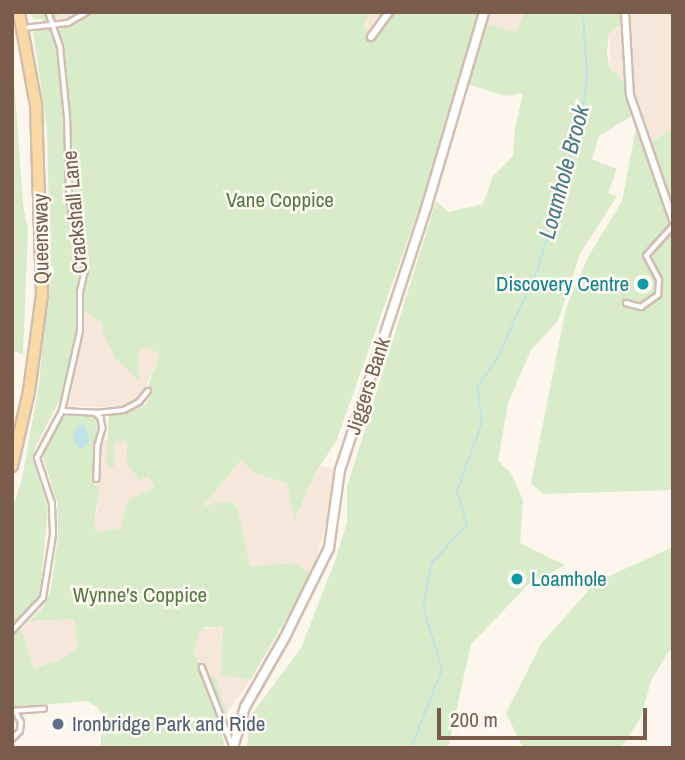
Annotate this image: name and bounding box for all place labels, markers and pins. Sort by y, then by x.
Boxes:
place label: Discovery Centre [496,271,629,297]
marker: Discovery Centre [635,276,651,292]
place label: Loamhole [531,566,607,592]
marker: Loamhole [509,571,525,587]
place label: Ironbridge Park and Ride [72,711,265,737]
marker: Ironbridge Park and Ride [50,716,66,732]

